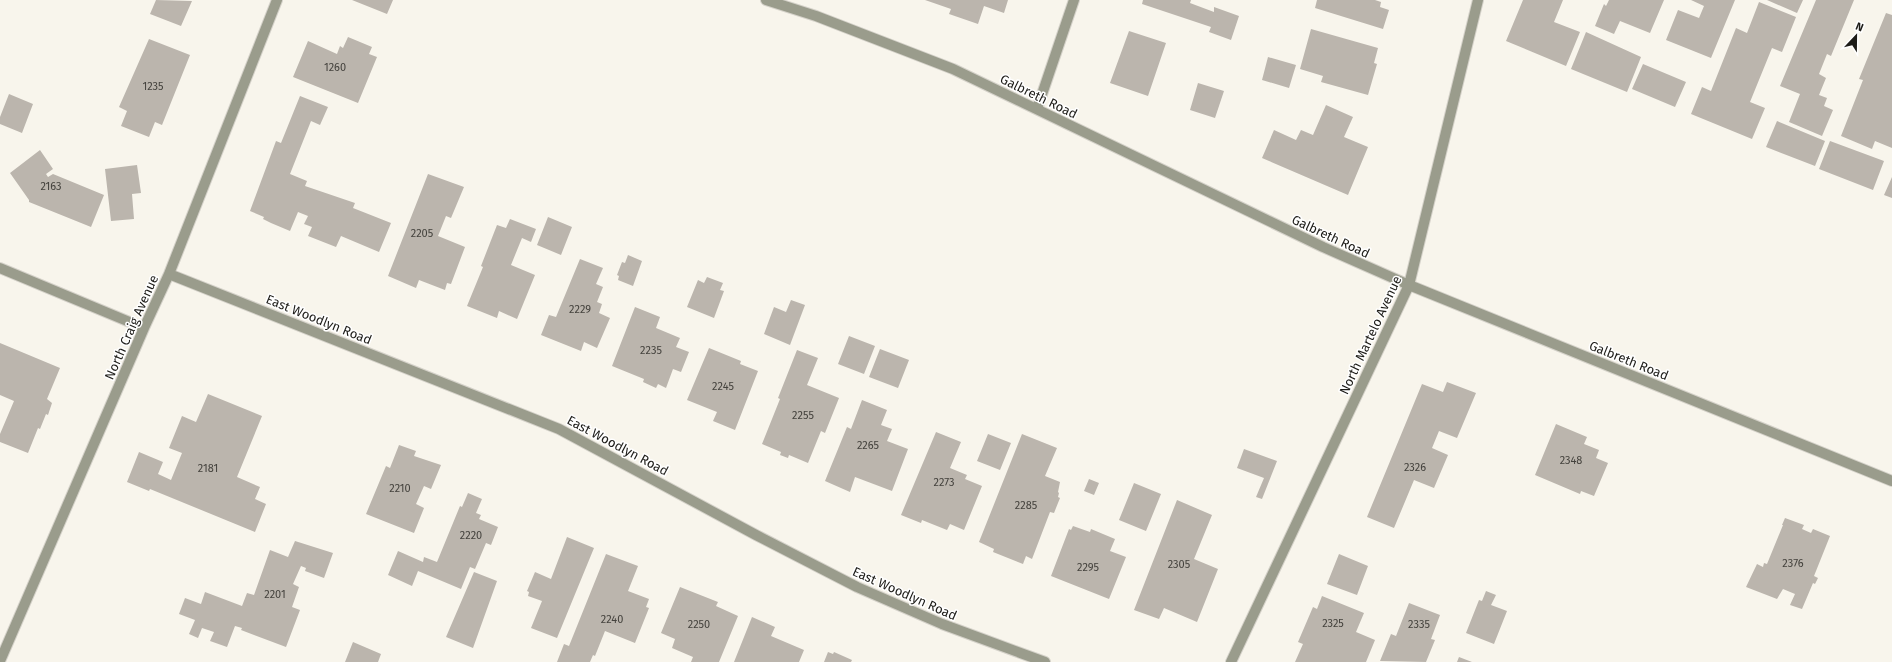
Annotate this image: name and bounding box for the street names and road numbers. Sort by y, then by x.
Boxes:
street label: Galbreth Road [998,71,1080,122]
street label: Galbreth Road [1289,212,1372,261]
street label: North Craig Avenue [102,273,161,382]
street label: North Martelo Avenue [1336,274,1405,397]
street label: East Woodlyn Road [264,291,374,348]
street label: Galbreth Road [1587,338,1671,383]
street label: East Woodlyn Road [565,412,671,479]
street label: East Woodlyn Road [850,564,959,623]

